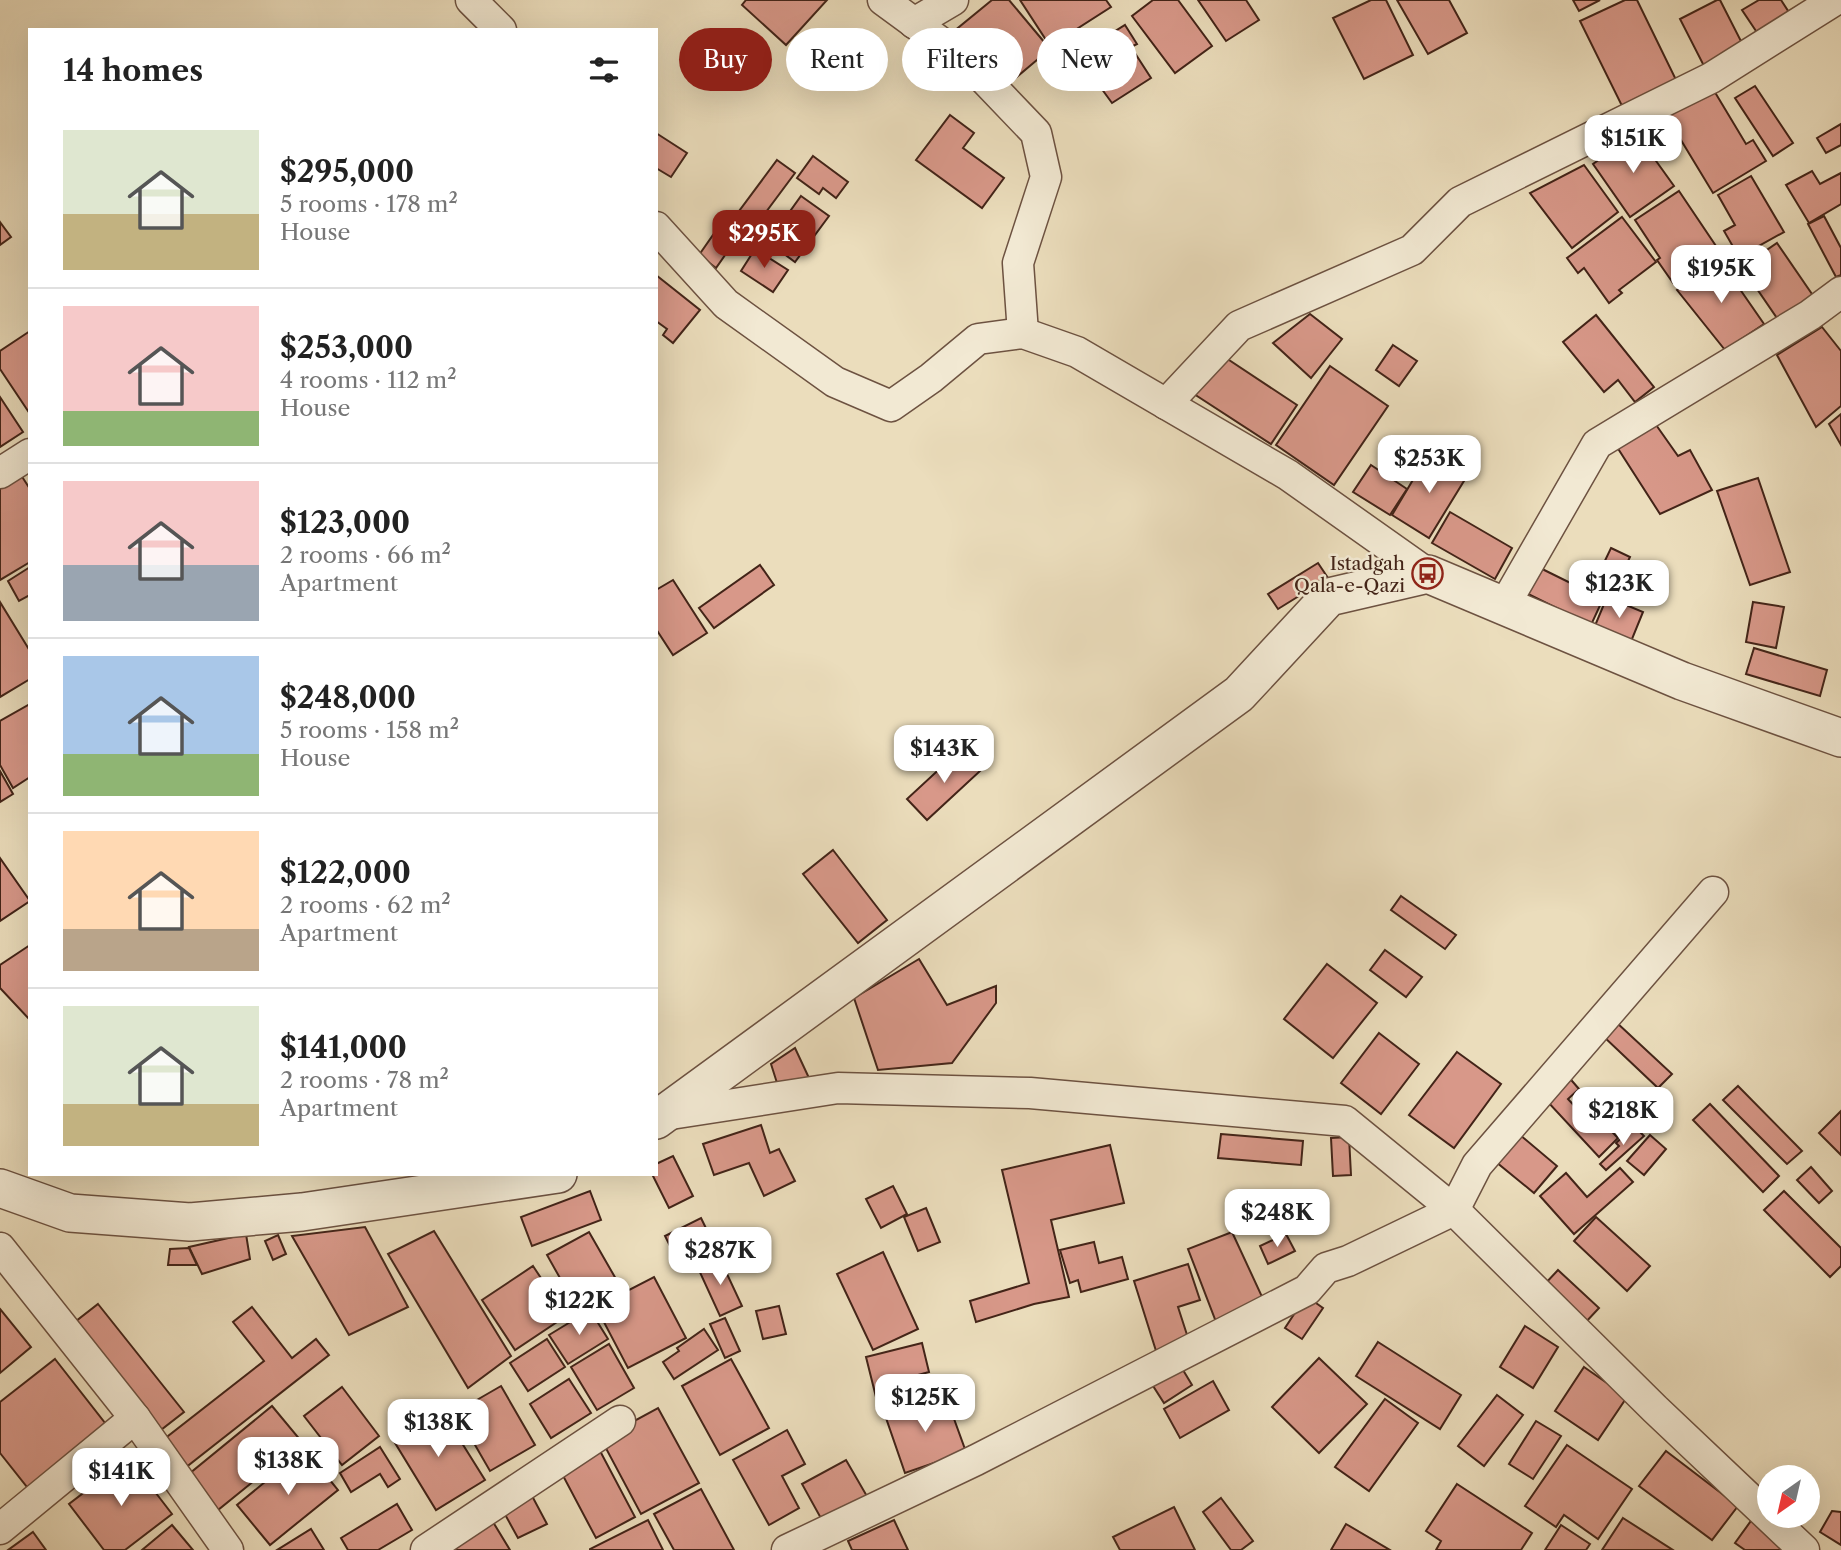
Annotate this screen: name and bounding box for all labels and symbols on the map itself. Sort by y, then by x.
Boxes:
pin: $151K [1584,116,1682,175]
pin: $295K [715,210,813,270]
pin: $195K [1672,246,1770,305]
pin: $253K [1380,435,1478,495]
place label: Istadgah Qala-e-Qazi [1294,552,1405,597]
bus stop icon: Istadgah Qala-e-Qazi [1411,557,1445,591]
pin: $123K [1570,560,1668,620]
pin: $143K [895,726,993,785]
pin: $218K [1574,1088,1672,1147]
pin: $248K [1228,1190,1326,1249]
pin: $287K [671,1228,769,1287]
pin: $122K [530,1278,628,1337]
pin: $125K [876,1374,974,1434]
pin: $138K [389,1400,487,1459]
pin: $138K [239,1438,337,1497]
pin: $141K [72,1448,170,1508]
north arrow [1757,1465,1820,1528]

